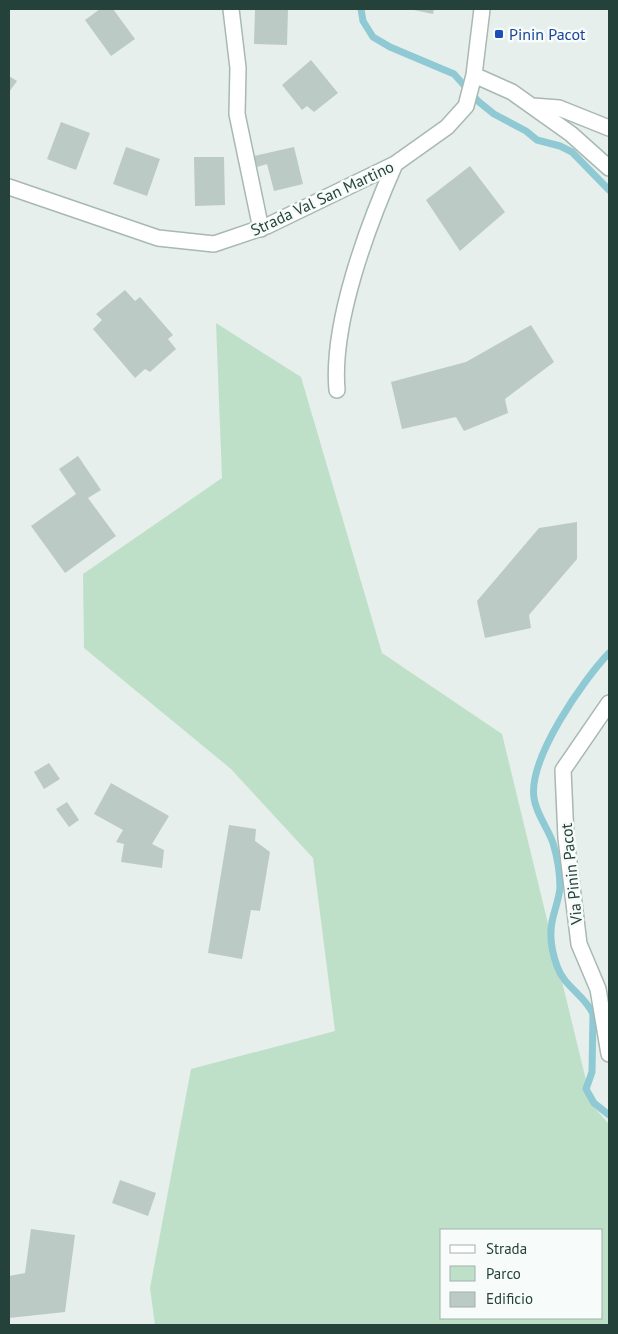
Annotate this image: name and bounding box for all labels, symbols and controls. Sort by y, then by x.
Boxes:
place label: Pinin Pacot [509,24,586,44]
marker: Pinin Pacot [493,28,505,40]
street label: Strada Val San Martino [247,156,397,240]
street label: Via Pinin Pacot [556,822,586,927]
legend [440,1229,603,1319]
text: Strada [486,1239,527,1258]
text: Parco [486,1264,521,1283]
text: Edificio [486,1289,533,1308]

